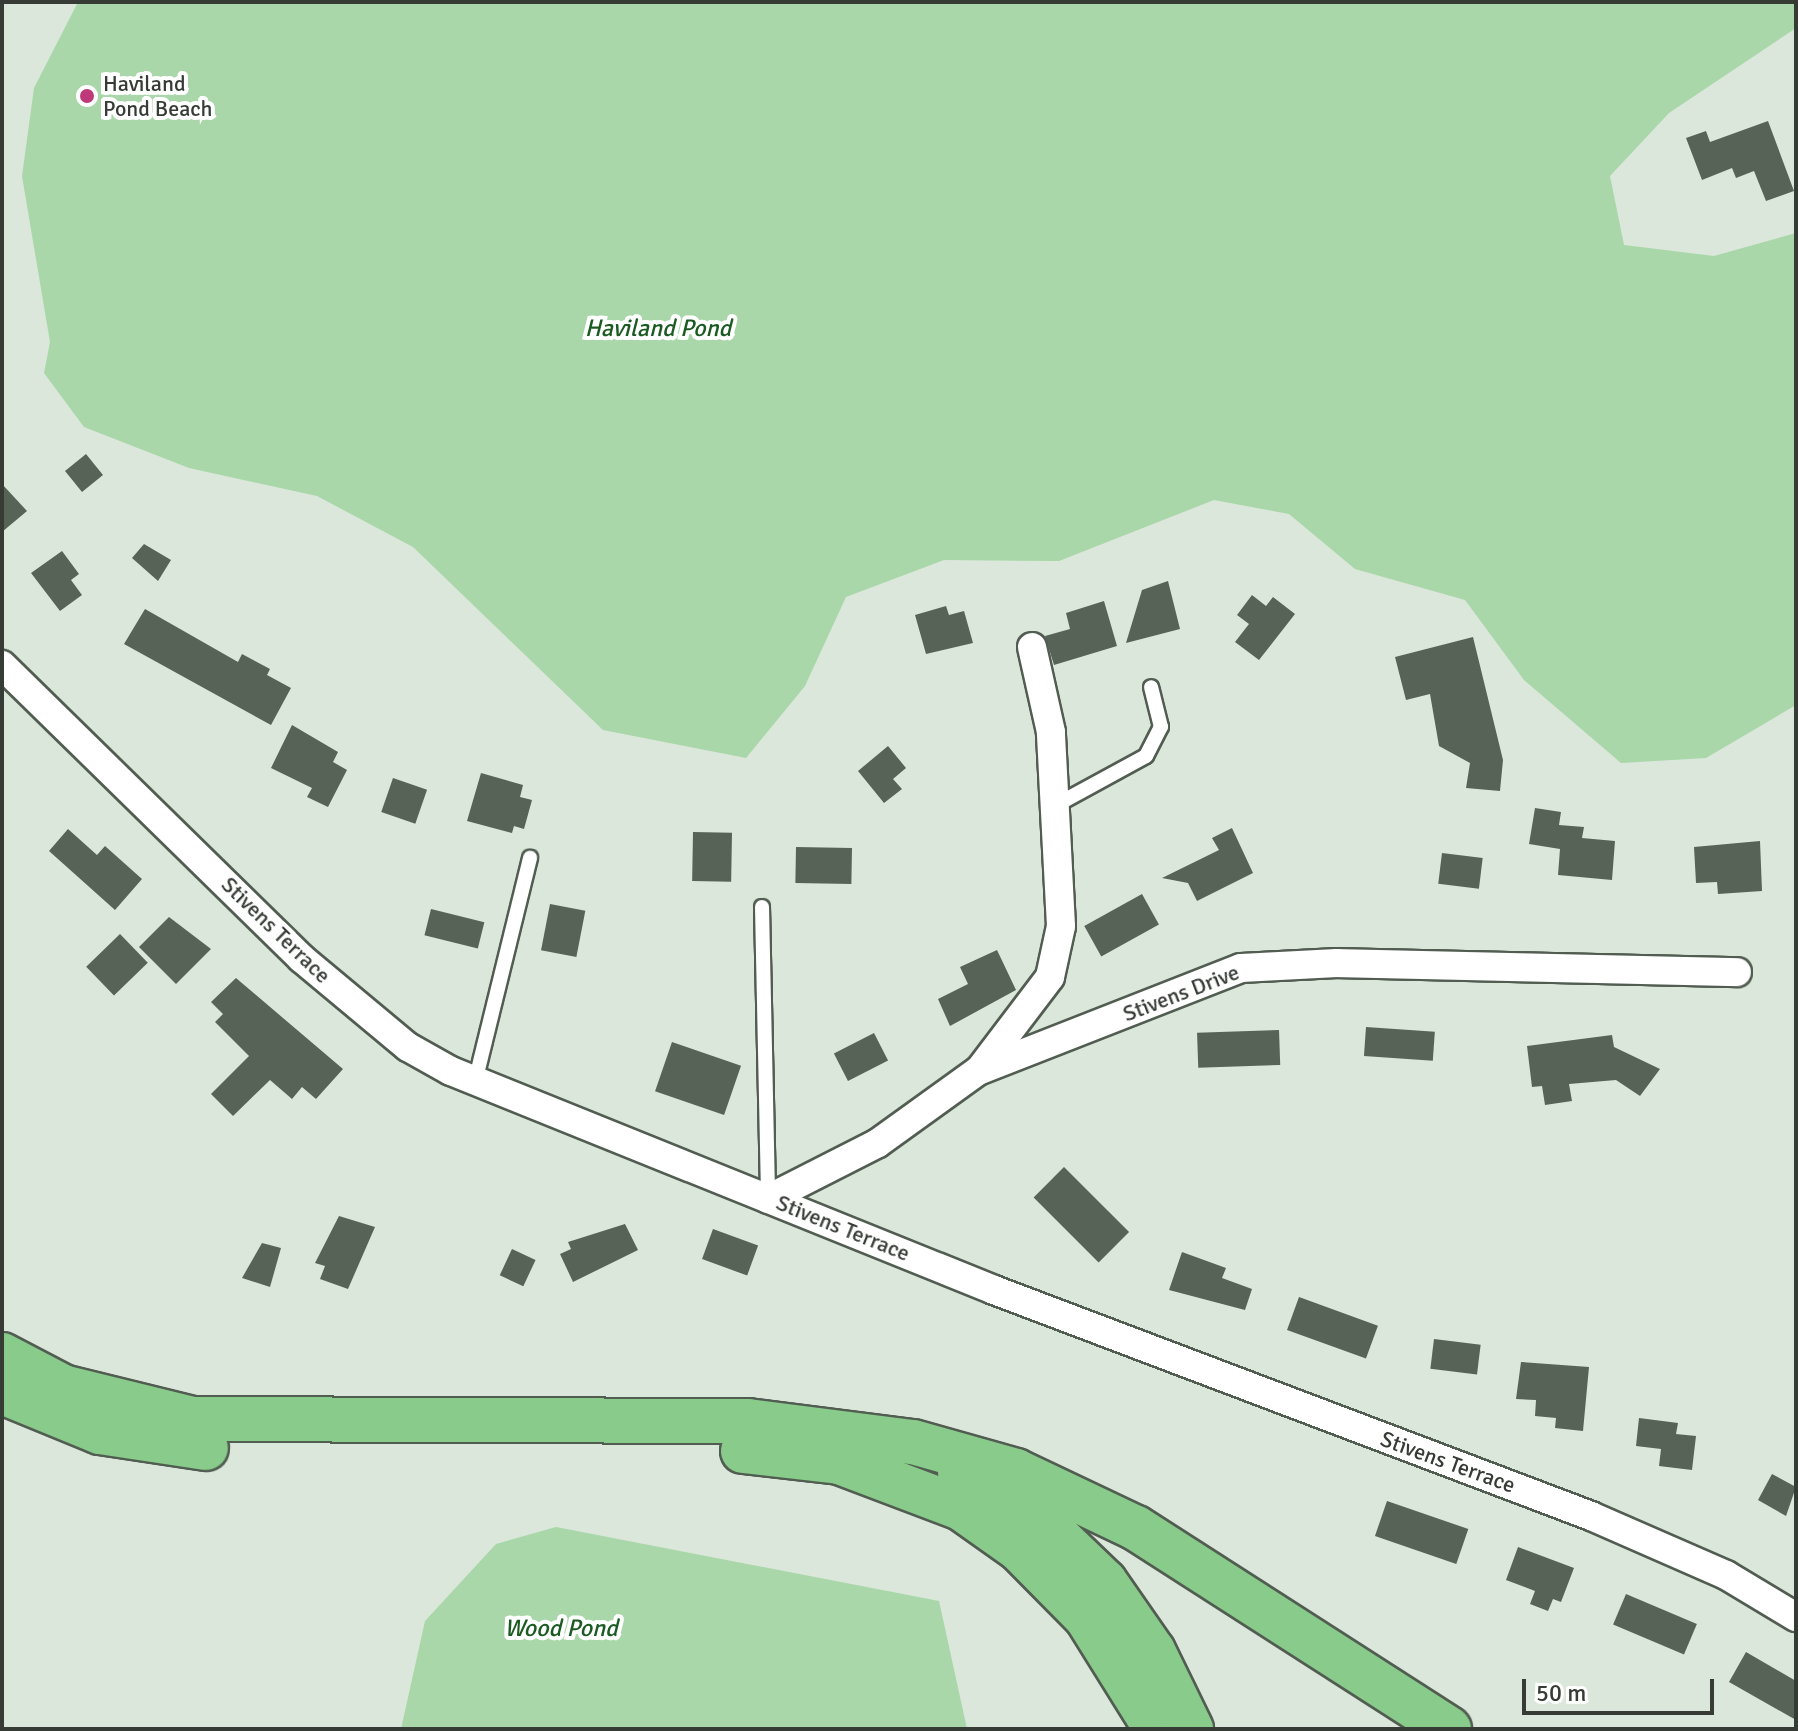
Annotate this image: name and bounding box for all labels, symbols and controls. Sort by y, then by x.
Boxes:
place label: Haviland Pond Beach [103,70,213,122]
marker: Haviland Pond Beach [78,87,96,105]
water label: Haviland Pond [585,315,731,343]
street label: Stivens Terrace [216,871,336,989]
street label: Stivens Drive [1119,959,1243,1027]
street label: Stivens Terrace [773,1189,913,1267]
street label: Stivens Terrace [1377,1425,1519,1499]
water label: Wood Pond [504,1615,618,1643]
scale bar [1526,1663,1718,1713]
text: 50 m [1536,1678,1586,1708]

